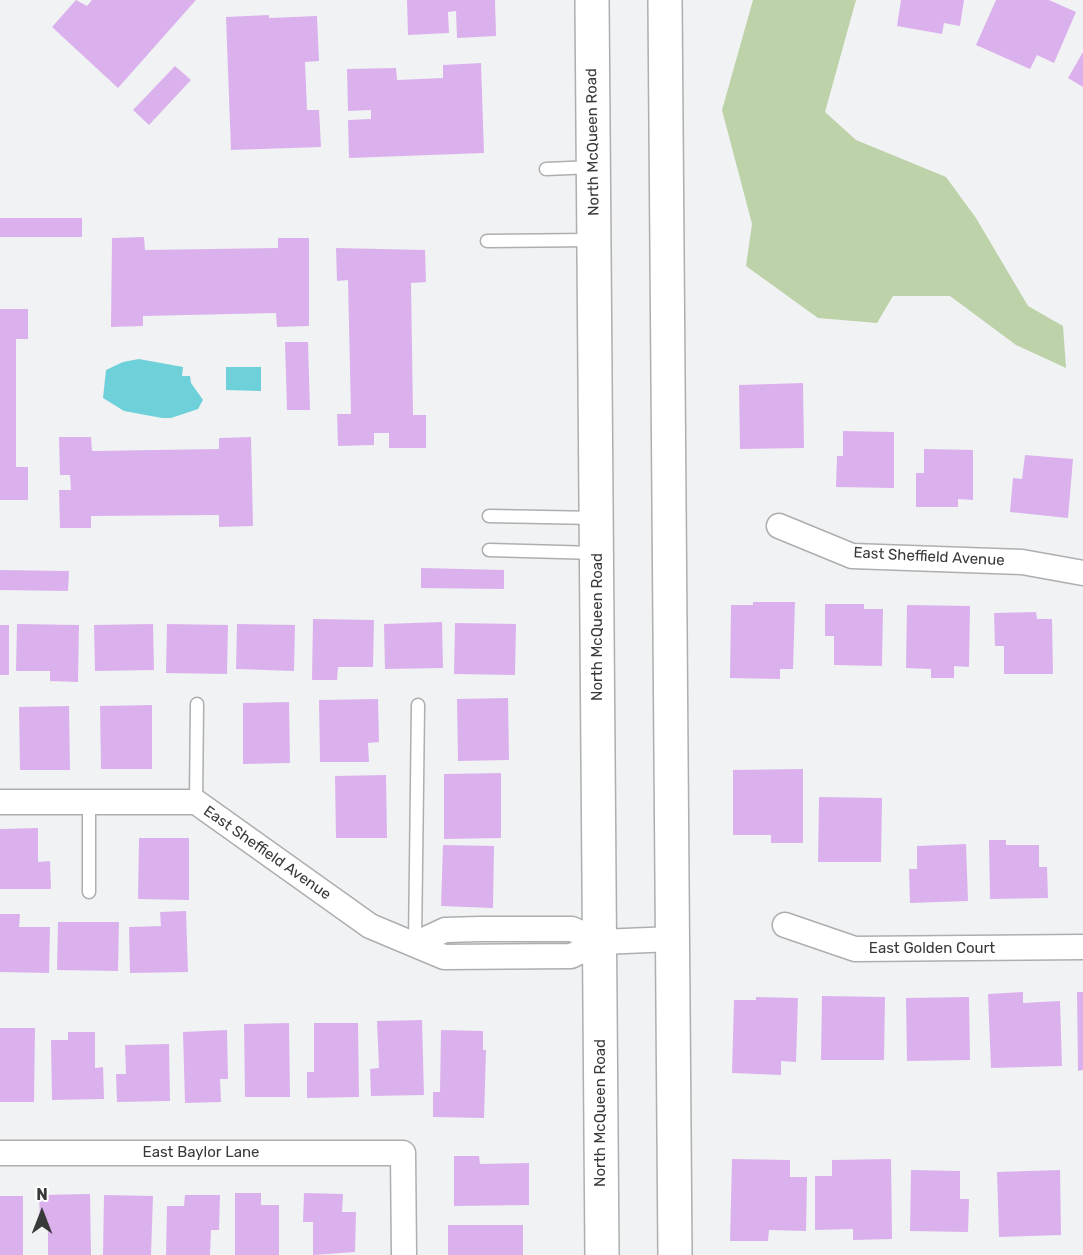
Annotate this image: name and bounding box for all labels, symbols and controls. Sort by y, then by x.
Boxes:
street label: North McQueen Road [583,68,603,216]
street label: East Sheffield Avenue [853,544,1005,570]
street label: North McQueen Road [589,553,607,701]
street label: East Sheffield Avenue [200,802,334,904]
street label: East Golden Court [869,940,995,958]
street label: North McQueen Road [592,1039,610,1187]
street label: East Baylor Lane [143,1144,259,1162]
north arrow [12,1183,72,1243]
text: N [36,1185,48,1204]

